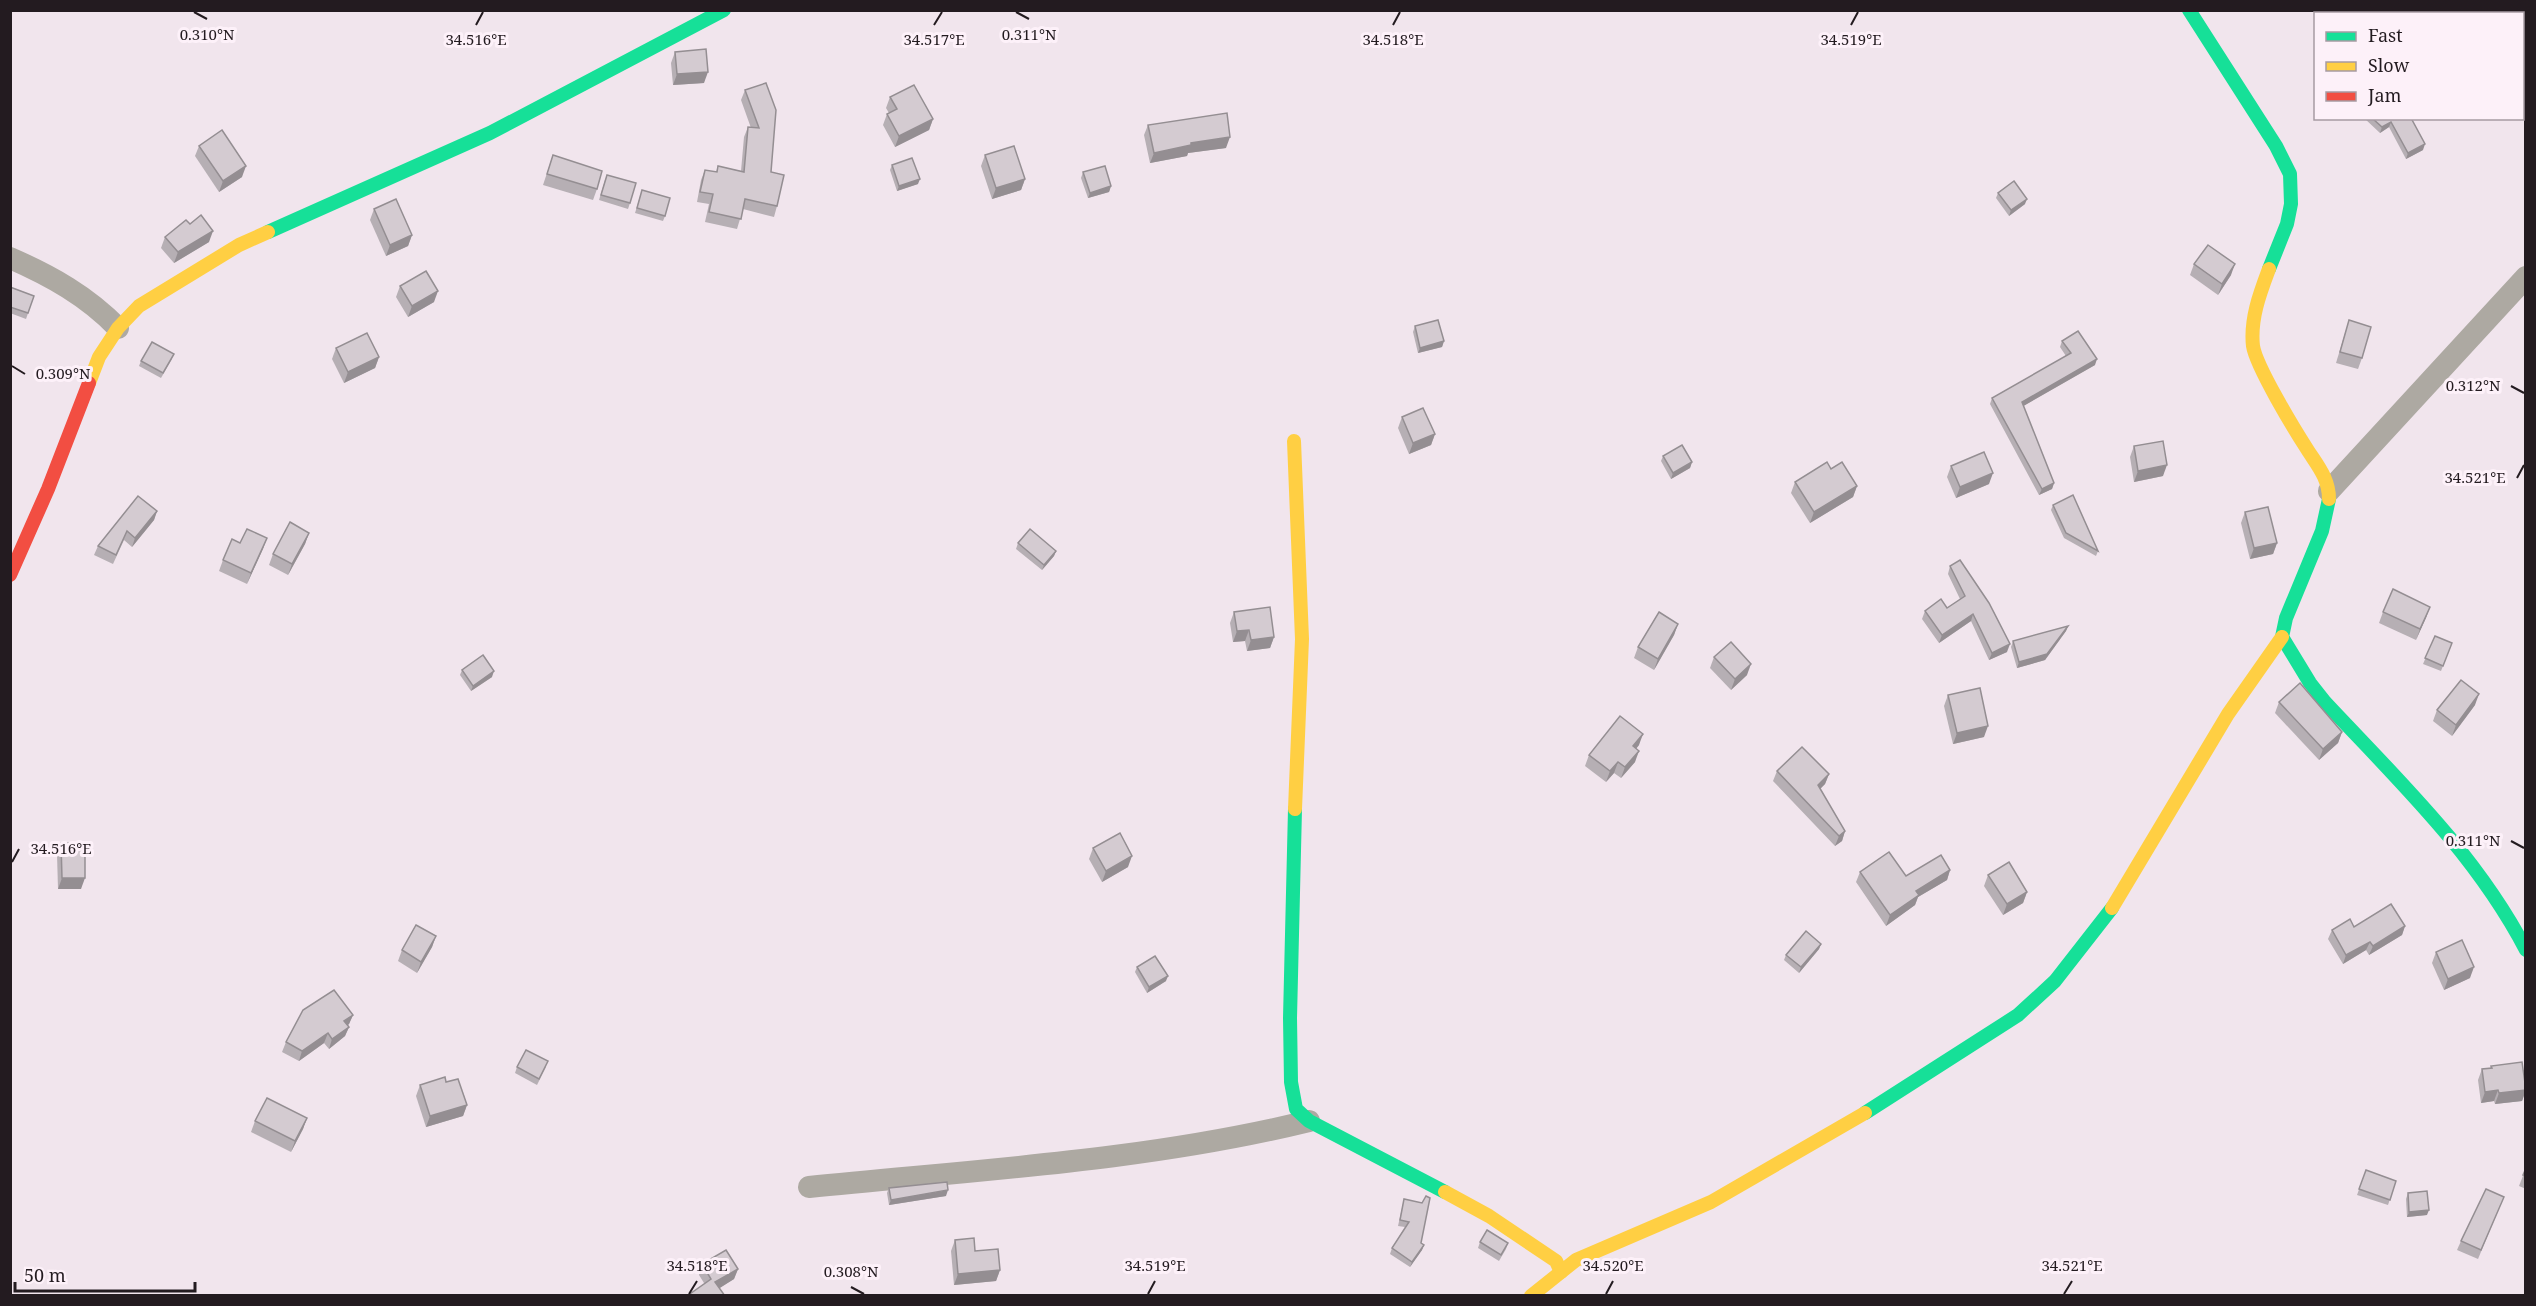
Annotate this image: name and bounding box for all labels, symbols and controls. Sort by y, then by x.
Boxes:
legend [2314,12,2524,120]
text: Fast [2368,23,2403,47]
text: 0.310°N [180,24,235,44]
text: 0.311°N [1002,24,1057,44]
text: 34.516°E [445,29,507,49]
text: 34.517°E [903,29,965,49]
text: 34.518°E [1362,29,1424,49]
text: 34.519°E [1820,29,1882,49]
text: Slow [2368,53,2410,77]
text: Jam [2367,83,2402,107]
text: 0.309°N [36,363,91,383]
text: 0.312°N [2446,375,2501,395]
text: 34.521°E [2444,467,2506,487]
text: 0.311°N [2446,830,2501,850]
text: 34.516°E [30,838,92,858]
scale bar [15,1255,195,1293]
text: 34.518°E [666,1255,728,1275]
text: 34.519°E [1124,1255,1186,1275]
text: 34.520°E [1582,1255,1644,1275]
text: 34.521°E [2041,1255,2103,1275]
text: 0.308°N [824,1261,879,1281]
text: 50 m [24,1263,66,1287]

